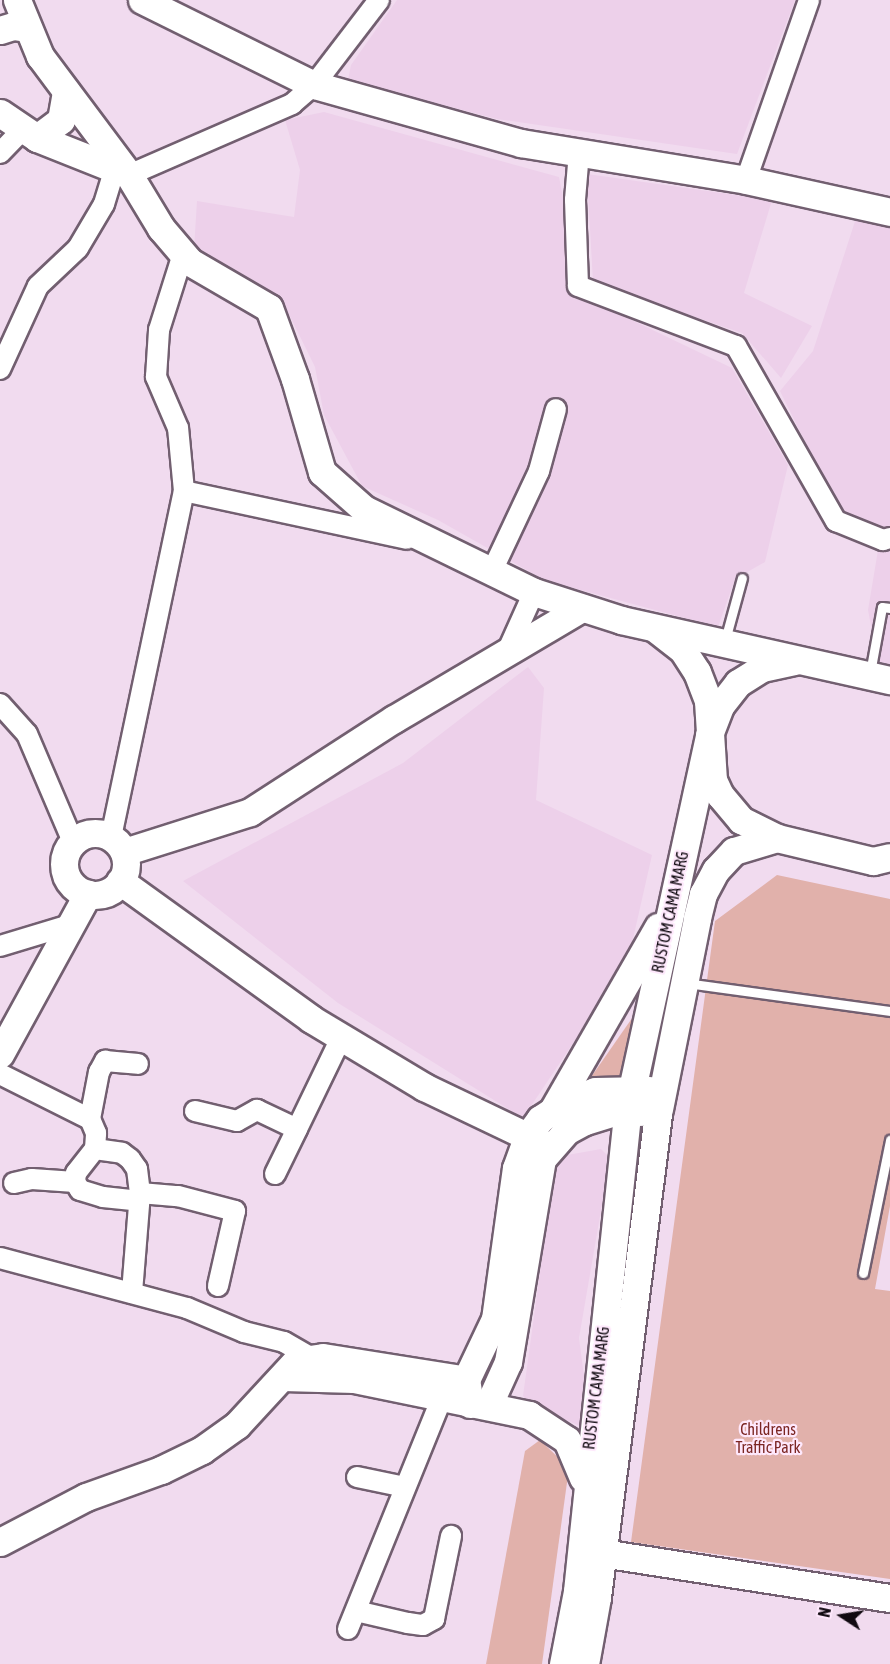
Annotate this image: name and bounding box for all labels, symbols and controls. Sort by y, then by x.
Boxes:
street label: RUSTOM CAMA MARG [648,849,692,975]
street label: RUSTOM CAMA MARG [579,1325,613,1451]
park label: Childrens Traffic Park [735,1419,801,1457]
north arrow [812,1586,872,1646]
text: N [815,1606,834,1619]

